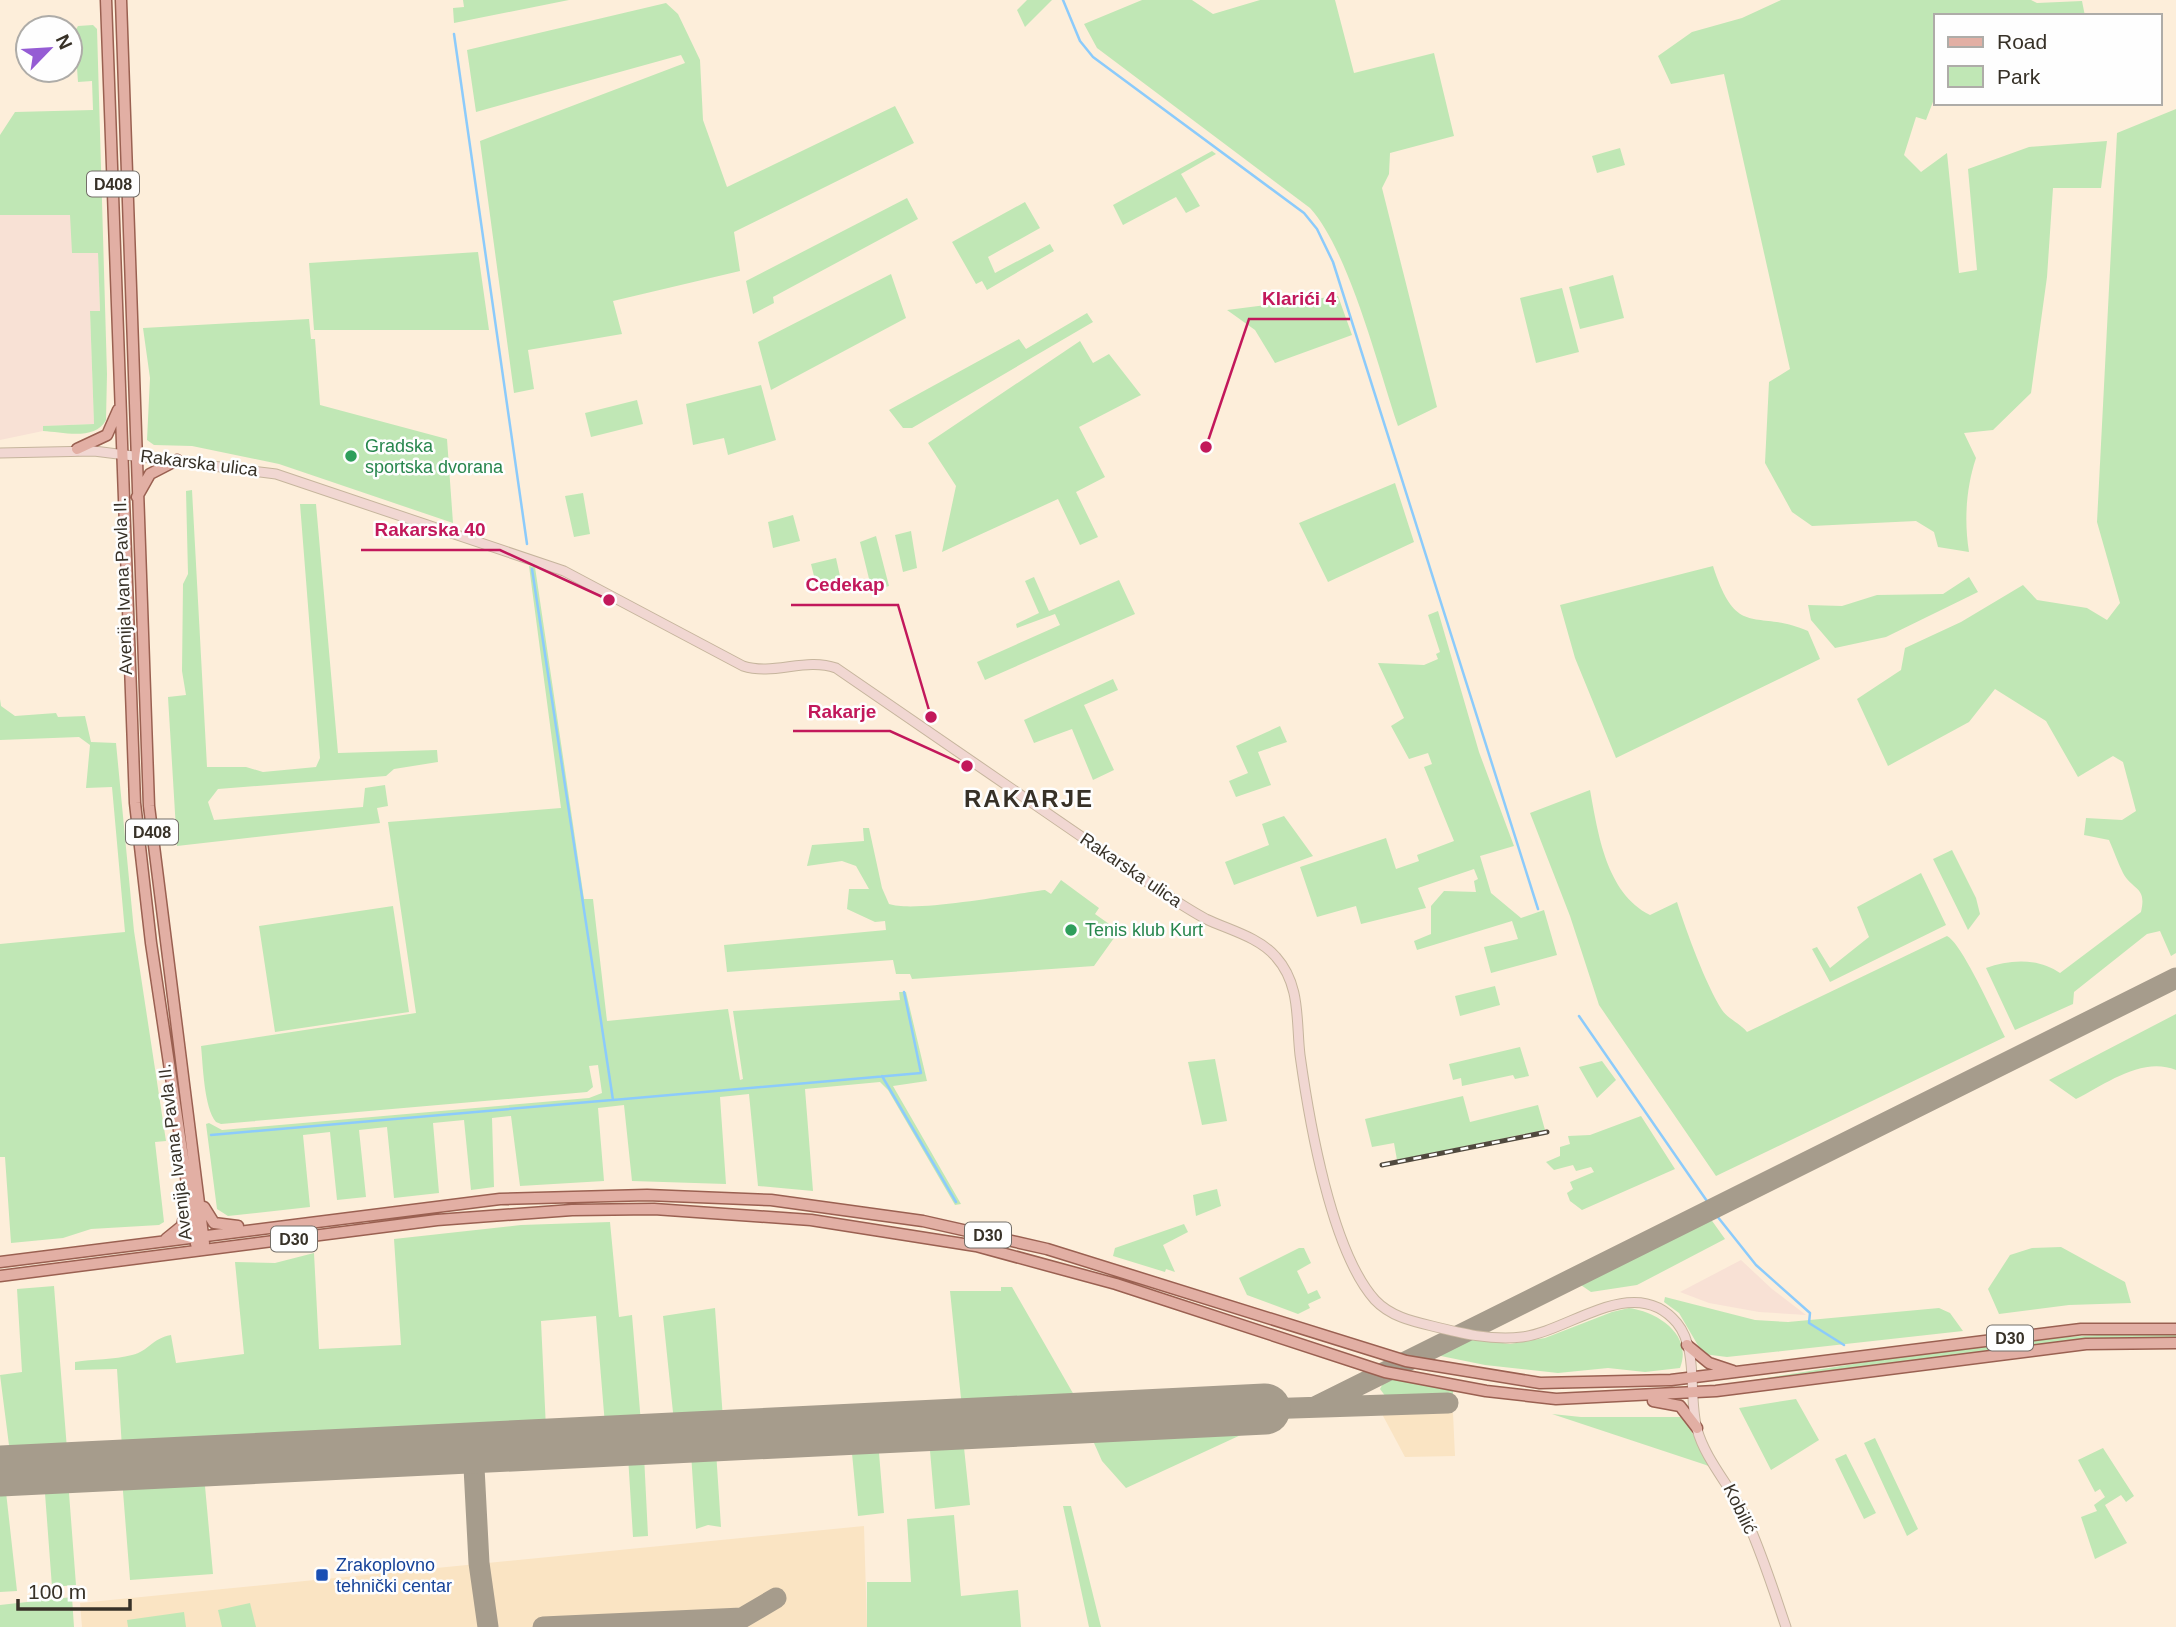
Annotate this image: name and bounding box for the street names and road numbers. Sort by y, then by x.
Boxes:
road number: D408 [87,172,139,196]
street label: Rakarska ulica [139,446,260,480]
street label: Avenija Ivana Pavla II. [110,497,136,675]
road number: D408 [126,820,178,845]
street label: Rakarska ulica [1076,829,1186,912]
street label: Avenija Ivana Pavla II. [154,1063,196,1241]
road number: D30 [965,1222,1011,1247]
road number: D30 [271,1226,317,1252]
road number: D30 [1987,1326,2033,1350]
street label: Kobilić [1719,1481,1761,1537]

